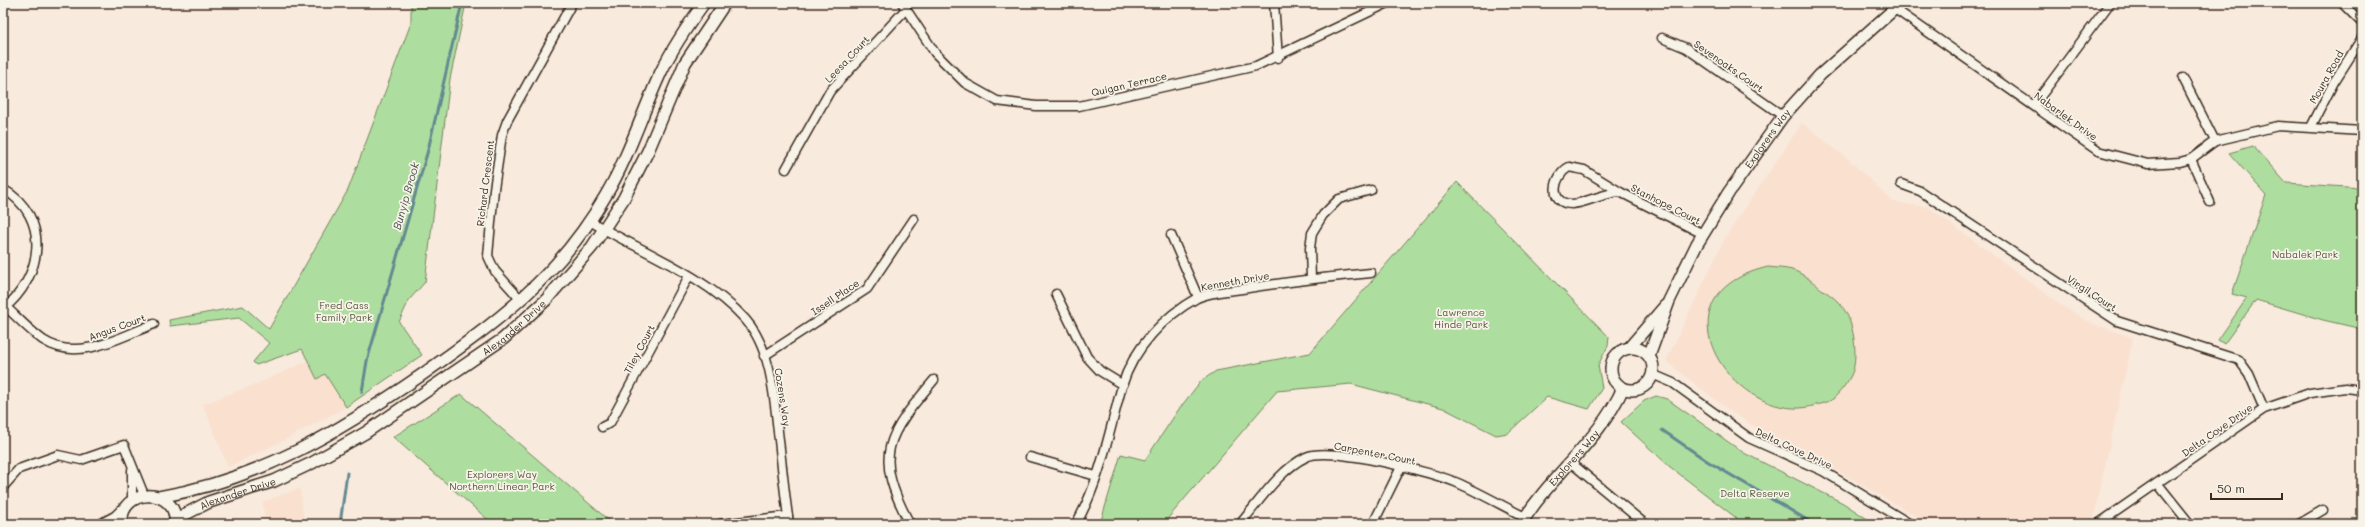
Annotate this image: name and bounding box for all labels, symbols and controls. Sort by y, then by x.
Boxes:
street label: Leesa Court [821,32,873,86]
street label: Sevenoaks Court [1691,37,1767,95]
street label: Moura Road [2306,48,2346,106]
street label: Quigan Terrace [1090,68,1168,100]
street label: Nabarlek Drive [2032,88,2100,144]
street label: Explorers Way [1741,106,1793,171]
street label: Richard Crescent [473,139,497,227]
water label: Bunyip Brook [389,160,422,231]
street label: Stanhope Court [1629,180,1703,228]
park label: Nabalek Park [2272,247,2338,261]
street label: Kenneth Drive [1200,268,1270,294]
street label: Virgil Court [2064,272,2120,314]
street label: Issell Place [808,276,862,318]
street label: Alexander Drive [479,297,549,358]
park label: Fred Cass Family Park [316,298,372,324]
park label: Lawrence Hinde Park [1434,305,1488,331]
street label: Angus Court [87,310,147,344]
street label: Tiley Court [620,322,658,376]
street label: Cozens Way [771,367,795,427]
street label: Delta Cove Drive [2179,400,2255,460]
street label: Delta Cove Drive [1753,424,1835,472]
street label: Explorers Way [1546,427,1602,489]
street label: Carpenter Court [1333,438,1417,468]
park label: Explorers Way Northern Linear Park [449,467,555,493]
street label: Alexander Drive [197,474,278,513]
scale bar [2211,475,2282,501]
text: 50 m [2217,480,2245,496]
park label: Delta Reserve [1720,486,1790,500]

